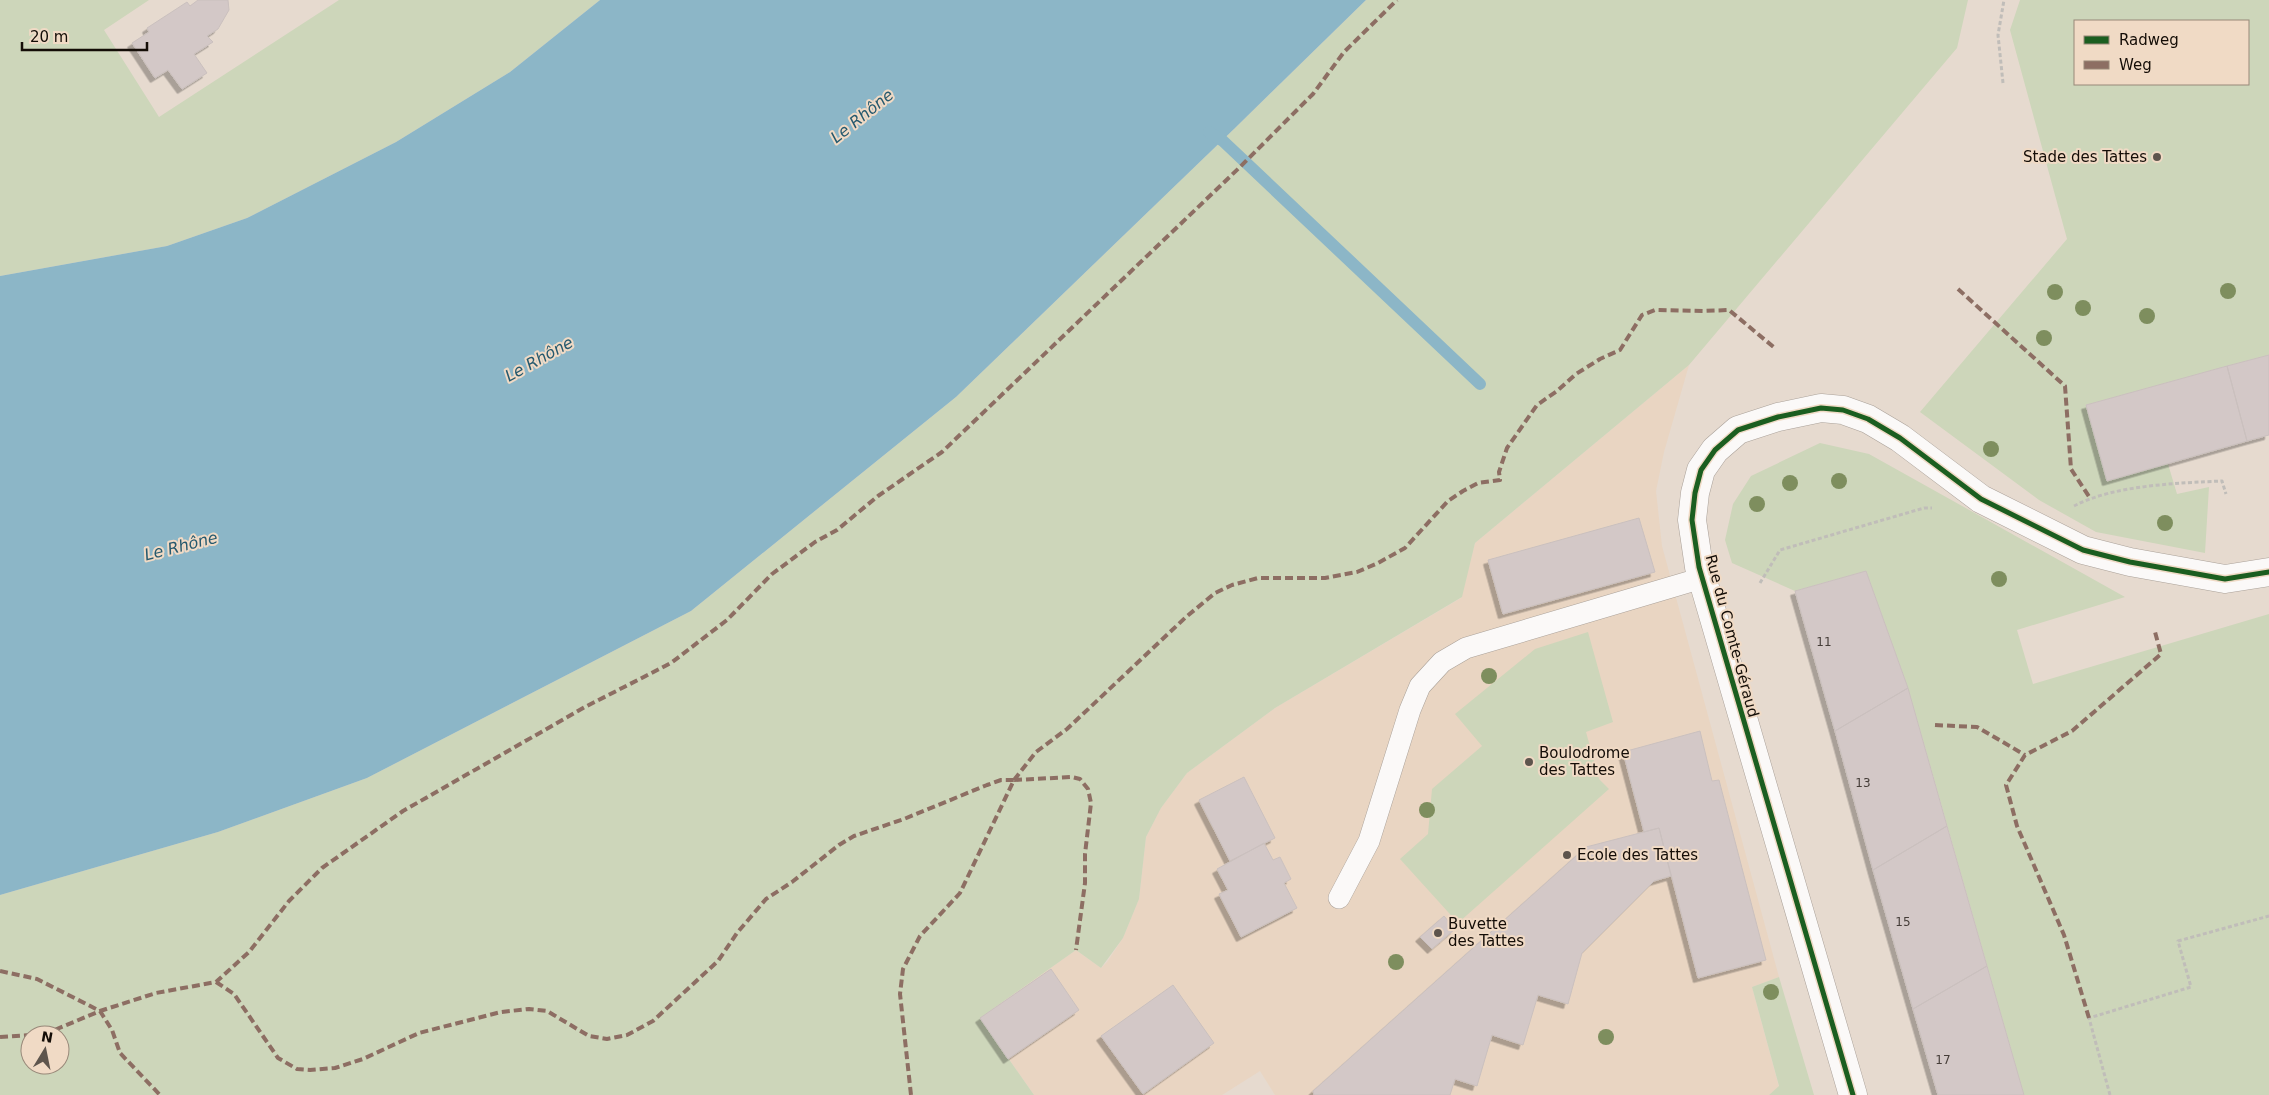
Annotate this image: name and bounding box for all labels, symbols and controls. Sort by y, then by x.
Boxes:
scale bar [22,20,148,52]
legend [2074,20,2249,85]
text: 20 m [30,28,68,46]
text: Radweg [2119,31,2179,49]
text: Weg [2119,56,2152,74]
water label: Le Rhône [827,85,897,147]
place label: Stade des Tattes [2023,148,2147,166]
marker: Stade des Tattes [2151,151,2163,163]
water label: Le Rhône [502,332,576,385]
water label: Le Rhône [142,528,220,564]
street label: Rue du Comte-Géraud [1702,553,1762,719]
house number: 11 [1816,635,1832,649]
place label: Boulodrome des Tattes [1539,744,1630,779]
marker: Boulodrome des Tattes [1523,756,1535,768]
house number: 13 [1855,776,1871,790]
place label: Ecole des Tattes [1577,846,1698,864]
marker: Ecole des Tattes [1561,849,1573,861]
place label: Buvette des Tattes [1448,915,1524,950]
house number: 15 [1895,915,1911,929]
marker: Buvette des Tattes [1432,927,1444,939]
north arrow [20,1025,70,1075]
text: N [40,1028,54,1046]
house number: 17 [1935,1053,1951,1067]

